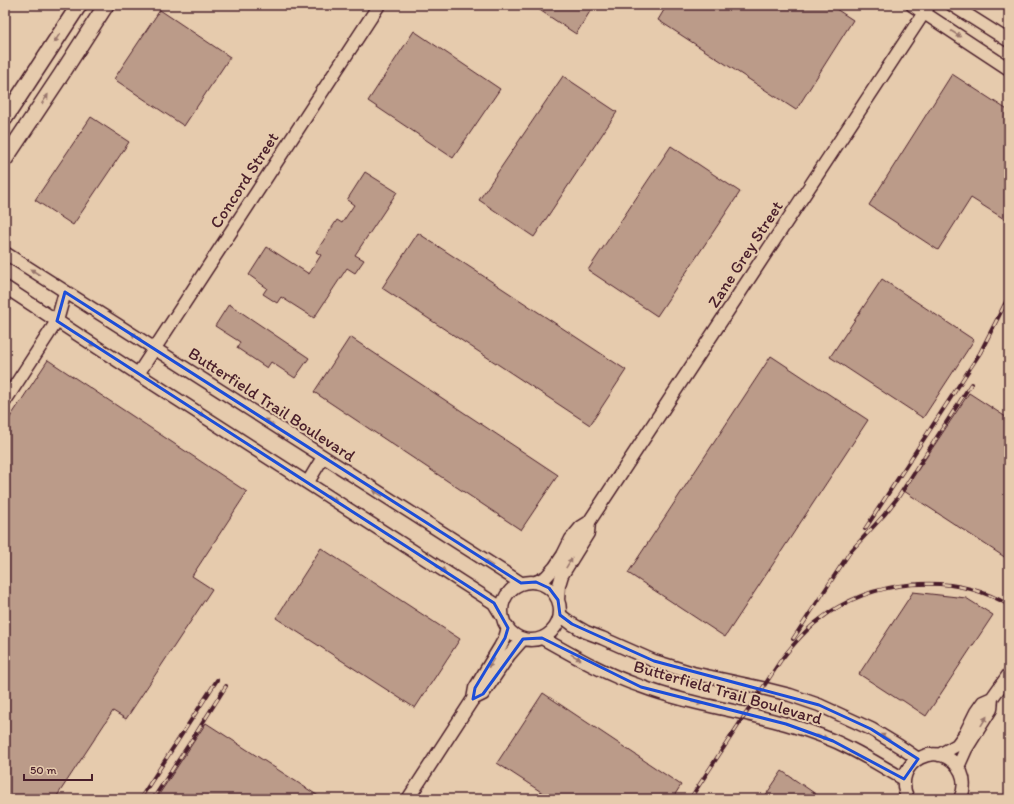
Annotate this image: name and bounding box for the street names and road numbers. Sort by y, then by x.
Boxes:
street label: Concord Street [205,128,283,232]
street label: Zane Grey Street [703,197,787,311]
street label: Butterfield Trail Boulevard [185,342,360,466]
street label: Butterfield Trail Boulevard [631,655,825,729]

